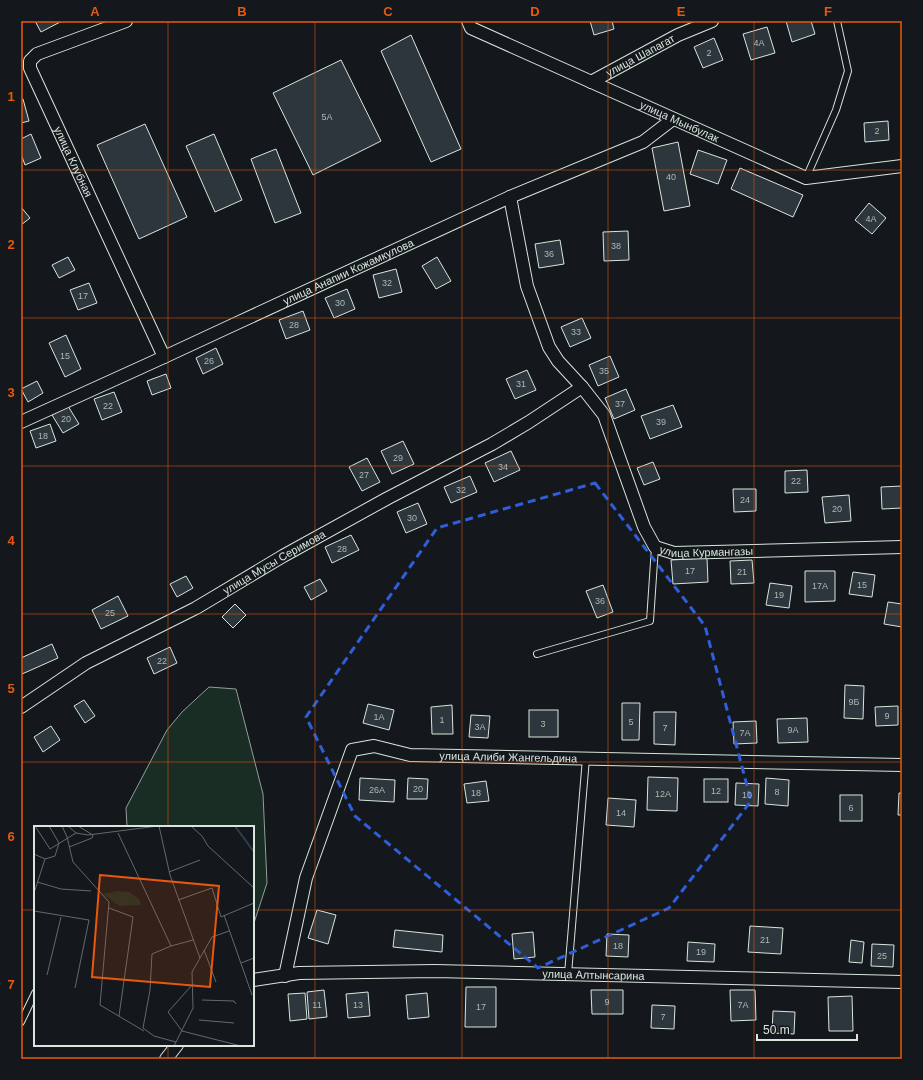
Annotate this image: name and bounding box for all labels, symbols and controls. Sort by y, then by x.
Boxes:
text: A [90,4,100,19]
text: B [237,4,247,19]
text: C [383,4,393,19]
text: D [530,4,540,19]
text: E [677,4,686,19]
text: F [824,4,832,19]
street label: улица Шапагат [604,32,677,79]
house number: 4А [753,38,765,48]
house number: 2 [706,48,712,58]
text: 1 [7,89,15,104]
street label: улица Мынбулак [638,98,721,144]
house number: 5А [321,112,333,122]
street label: улица Клубная [52,124,95,199]
house number: 2 [874,126,880,136]
house number: 40 [666,172,676,182]
house number: 4А [865,214,877,224]
street label: улица Анапии Кожамкулова [281,236,416,307]
text: 2 [7,237,15,252]
house number: 38 [611,241,621,251]
house number: 36 [544,249,554,259]
house number: 32 [382,278,392,288]
house number: 17 [78,291,88,301]
house number: 30 [335,298,345,308]
house number: 28 [289,320,299,330]
house number: 33 [571,327,581,337]
house number: 15 [60,351,70,361]
house number: 26 [204,356,214,366]
house number: 35 [599,366,609,376]
house number: 31 [516,379,526,389]
text: 3 [7,385,15,400]
house number: 37 [615,399,625,409]
house number: 22 [103,401,113,411]
house number: 20 [61,414,71,424]
house number: 39 [656,417,666,427]
house number: 18 [38,431,48,441]
house number: 29 [393,453,403,463]
house number: 34 [498,462,508,472]
house number: 27 [359,470,369,480]
house number: 22 [791,476,801,486]
house number: 32 [456,485,466,495]
house number: 24 [740,495,750,505]
house number: 20 [832,504,842,514]
house number: 30 [407,513,417,523]
street label: улица Мусы Серимова [221,527,328,597]
text: 4 [7,533,15,548]
street label: улица Курмангазы [658,543,753,559]
house number: 28 [337,544,347,554]
house number: 17 [685,566,695,576]
house number: 21 [737,567,747,577]
house number: 15 [857,580,867,590]
house number: 17А [812,581,828,591]
house number: 19 [774,590,784,600]
house number: 36 [595,596,605,606]
house number: 25 [105,608,115,618]
house number: 22 [157,656,167,666]
text: 5 [7,681,15,696]
house number: 9Б [849,697,860,707]
house number: 9 [884,711,890,721]
house number: 1А [373,712,385,722]
house number: 1 [439,715,445,725]
house number: 5 [628,717,634,727]
house number: 3 [540,719,546,729]
house number: 3А [474,722,486,732]
house number: 7 [662,723,668,733]
house number: 9А [787,725,799,735]
house number: 7А [739,728,751,738]
street label: улица Алиби Жангельдина [439,750,578,764]
house number: 20 [413,784,423,794]
house number: 26А [369,785,385,795]
house number: 12 [711,786,721,796]
house number: 8 [774,787,780,797]
house number: 18 [471,788,481,798]
house number: 12А [655,789,671,799]
house number: 10 [742,790,752,800]
house number: 6 [848,803,854,813]
house number: 14 [616,808,626,818]
inset map [34,826,254,1046]
text: 6 [7,829,15,844]
house number: 21 [760,935,770,945]
house number: 18 [613,941,623,951]
house number: 19 [696,947,706,957]
house number: 25 [877,951,887,961]
street label: улица Алтынсарина [542,968,646,982]
text: 7 [7,977,15,992]
house number: 9 [604,997,610,1007]
house number: 11 [312,1000,322,1010]
house number: 13 [353,1000,363,1010]
house number: 7А [737,1000,749,1010]
house number: 17 [476,1002,486,1012]
house number: 7 [660,1012,666,1022]
scale bar [757,1016,857,1042]
text: 50 m [763,1023,790,1037]

